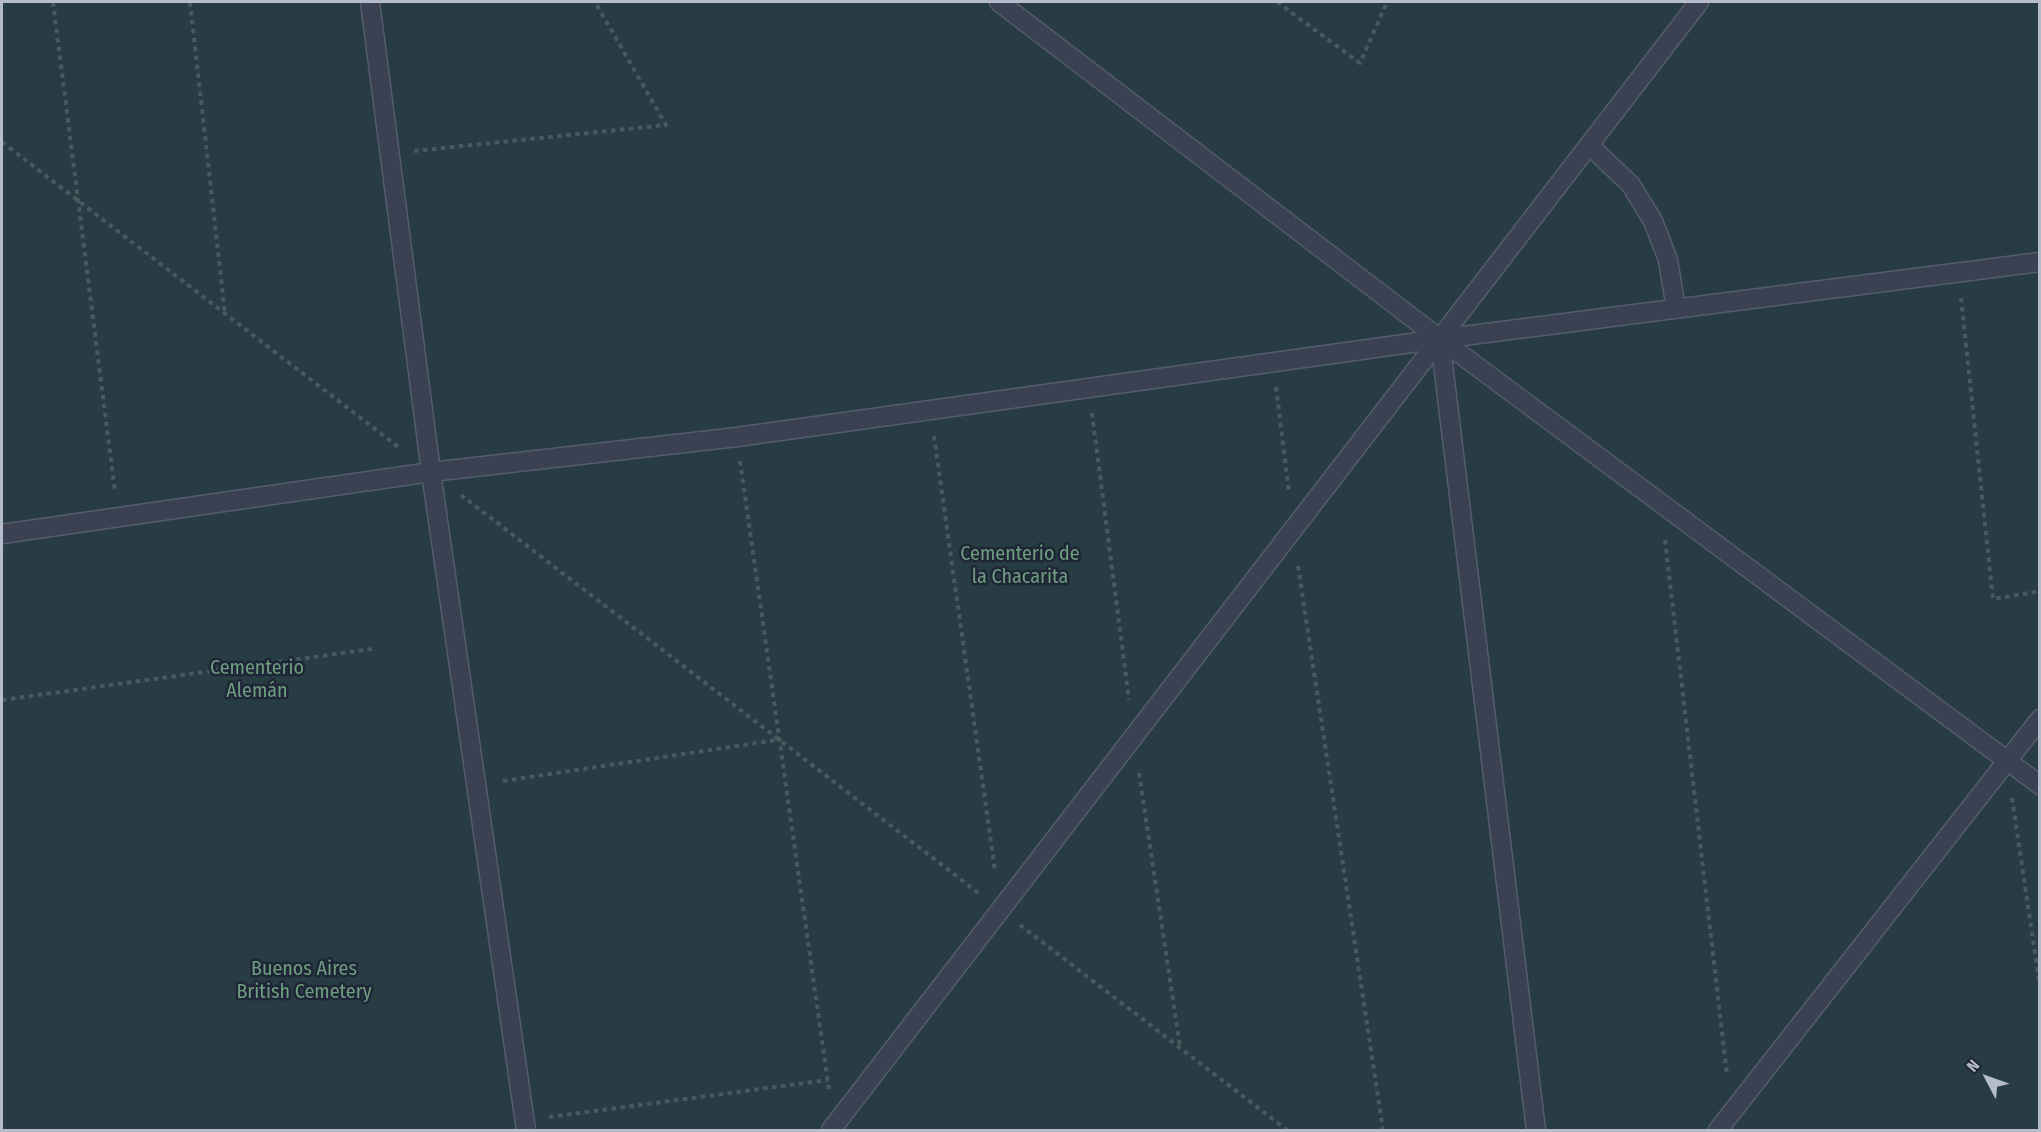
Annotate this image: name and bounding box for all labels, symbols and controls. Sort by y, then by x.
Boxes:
park label: Cementerio de la Chacarita [960,542,1080,589]
park label: Cementerio Alemán [210,656,304,703]
park label: Buenos Aires British Cemetery [236,957,372,1004]
north arrow [1957,1048,2017,1108]
text: N [1963,1056,1983,1076]

